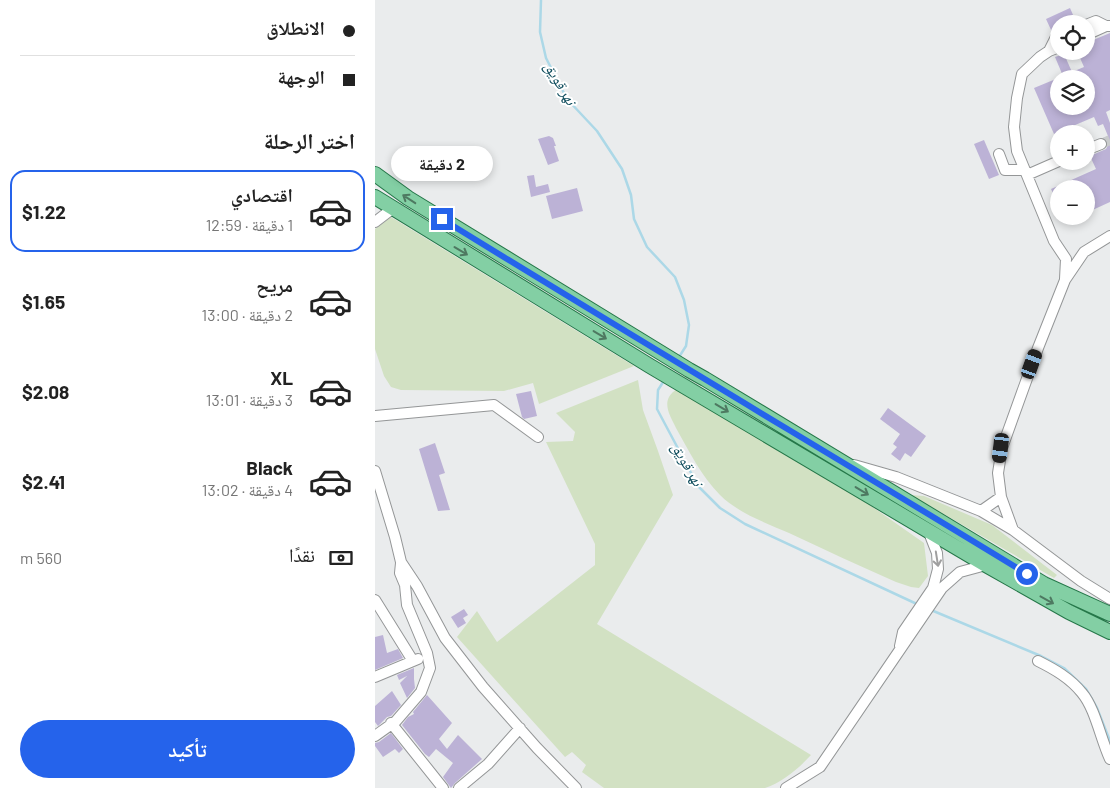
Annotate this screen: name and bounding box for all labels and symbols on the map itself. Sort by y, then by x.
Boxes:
water label: نهر قويق [540,58,582,111]
callout: 2 دقيقة [391,146,493,182]
one-way arrow [402,194,416,204]
route end [431,208,453,230]
one-way arrow [454,246,468,256]
one-way arrow [592,331,606,341]
car [1019,347,1044,381]
one-way arrow [714,404,728,414]
car [991,432,1010,464]
water label: نهر قويق [668,439,709,492]
one-way arrow [854,487,868,497]
one-way arrow [932,550,942,566]
route start [1016,563,1038,585]
one-way arrow [1039,596,1054,605]

